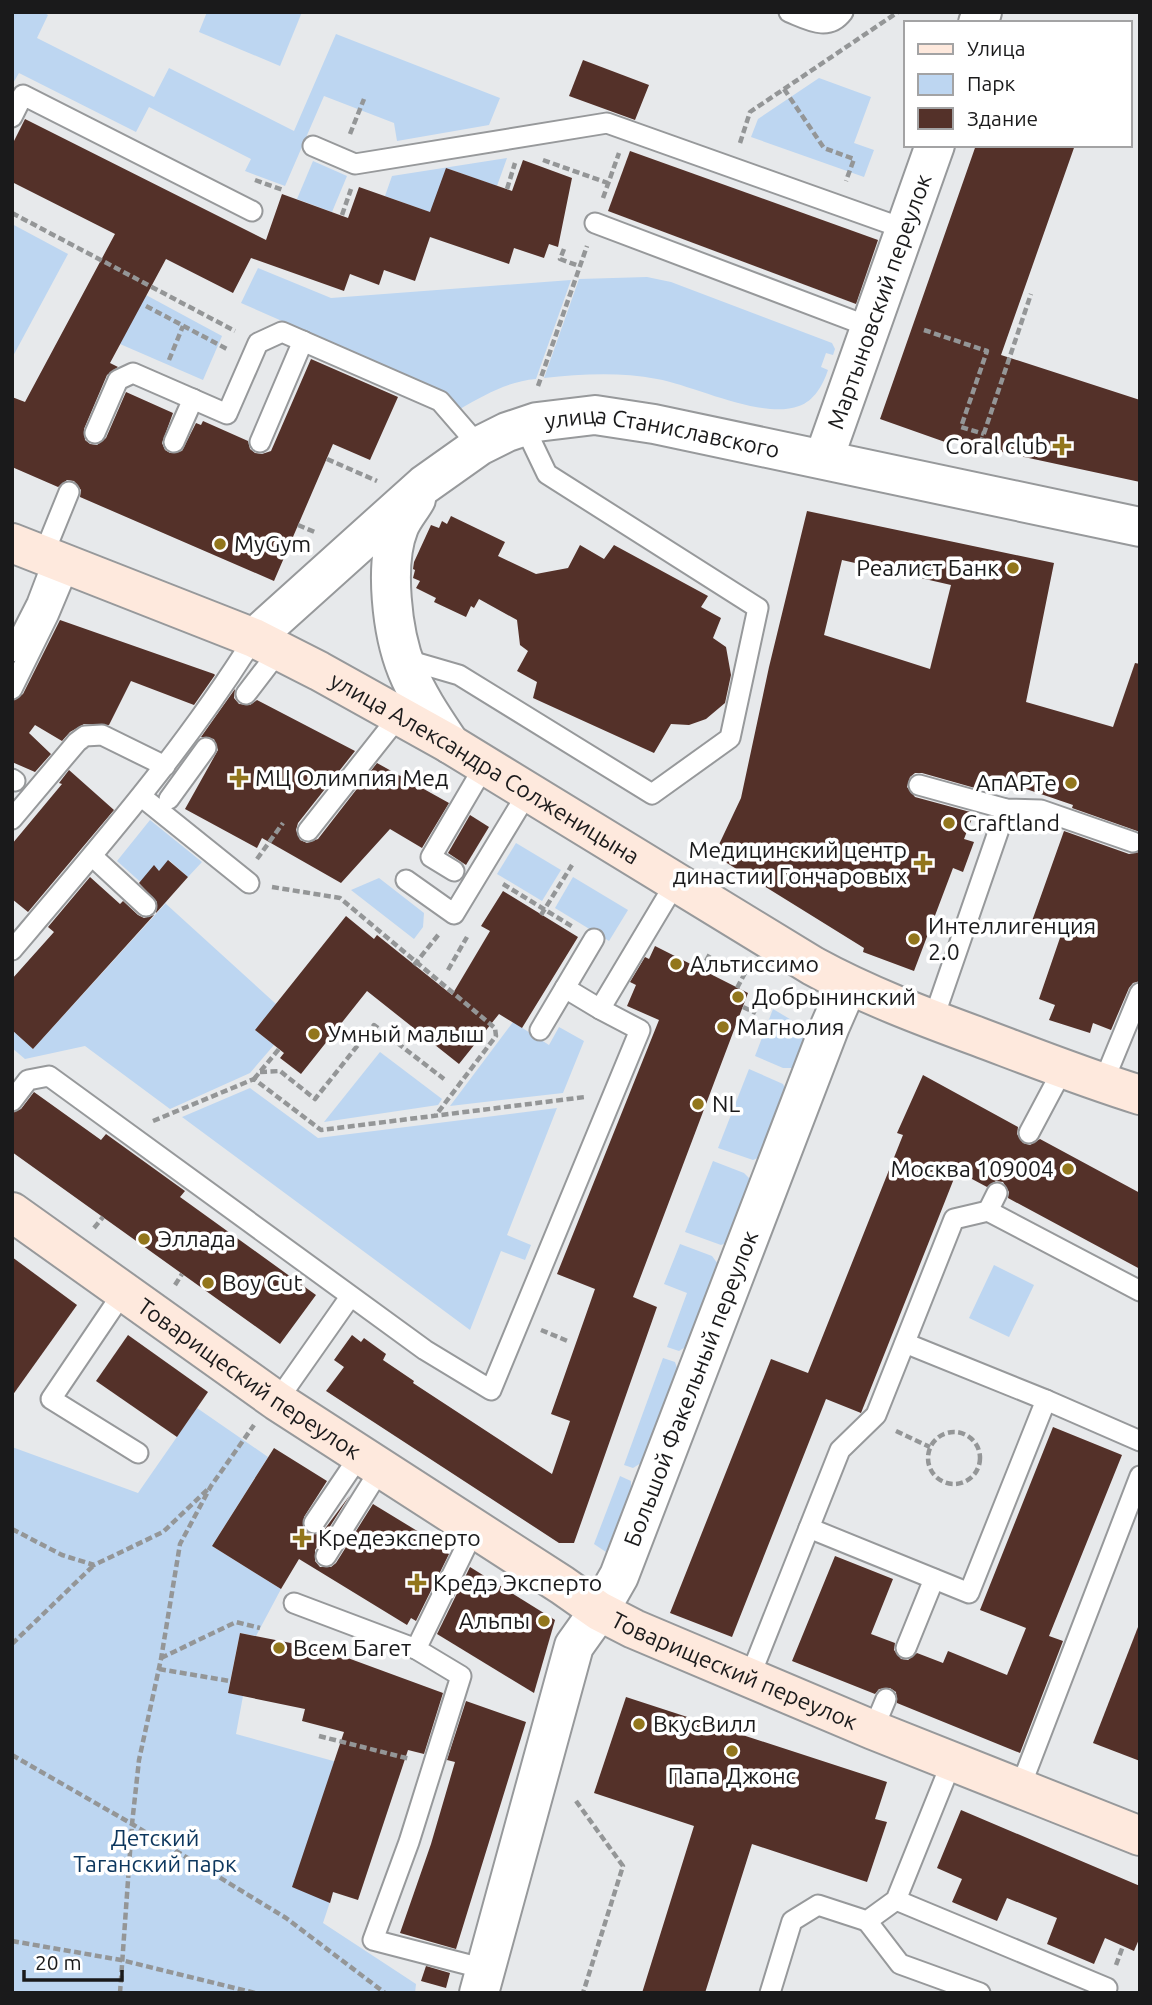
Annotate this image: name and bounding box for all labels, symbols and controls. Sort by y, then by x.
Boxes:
legend [904,21,1131,147]
text: Улица [967,36,1025,60]
text: Парк [967,71,1016,95]
text: Здание [967,106,1038,130]
street label: Мартыновский переулок [822,170,936,432]
street label: улица Станиславского [543,402,782,462]
place label: Coral club [945,433,1048,458]
marker: Coral club [1054,438,1070,454]
place label: MyGym [234,531,311,556]
marker: MyGym [212,536,228,552]
place label: Реалист Банк [856,555,999,580]
marker: Реалист Банк [1005,560,1021,576]
street label: улица Александра Солженицына [326,667,644,869]
place label: МЦ Олимпия Мед [255,765,448,790]
marker: МЦ Олимпия Мед [229,768,249,788]
place label: АпАРТе [976,770,1057,795]
marker: АпАРТе [1063,775,1079,791]
place label: Craftland [963,810,1060,835]
marker: Craftland [941,815,957,831]
place label: Медицинский центр династии Гончаровых [673,837,907,888]
marker: Медицинский центр династии Гончаровых [913,853,933,873]
place label: Интеллигенция 2.0 [928,913,1096,964]
marker: Интеллигенция 2.0 [906,931,922,947]
place label: Альтиссимо [690,951,819,976]
marker: Альтиссимо [668,956,684,972]
place label: Добрынинский [752,984,916,1009]
marker: Добрынинский [730,989,746,1005]
place label: Магнолия [737,1014,844,1039]
marker: Магнолия [715,1019,731,1035]
place label: Умный малыш [328,1021,484,1046]
marker: Умный малыш [306,1026,322,1042]
place label: NL [712,1091,740,1116]
marker: NL [690,1096,706,1112]
place label: Москва 109004 [890,1156,1054,1181]
marker: Москва 109004 [1060,1161,1076,1177]
place label: Эллада [158,1226,236,1251]
street label: Большой Факельный переулок [619,1227,762,1550]
marker: Эллада [136,1231,152,1247]
place label: Boy Cut [222,1270,302,1295]
marker: Boy Cut [200,1275,216,1291]
street label: Товарищеский переулок [133,1293,366,1464]
place label: Кредеэксперто [318,1525,481,1550]
marker: Кредеэксперто [292,1528,312,1548]
place label: Кредэ Эксперто [433,1570,602,1595]
marker: Кредэ Эксперто [407,1573,427,1593]
street label: Товарищеский переулок [607,1607,861,1734]
place label: Альпы [459,1608,530,1633]
marker: Альпы [536,1613,552,1629]
place label: Всем Багет [293,1635,411,1660]
marker: Всем Багет [271,1640,287,1656]
place label: ВкусВилл [653,1711,756,1736]
marker: ВкусВилл [631,1716,647,1732]
marker: Папа Джонс [724,1743,740,1759]
place label: Папа Джонс [668,1763,797,1788]
park label: Детский Таганский парк [73,1825,237,1876]
scale bar [24,1938,122,1982]
text: 20 m [35,1950,82,1974]

